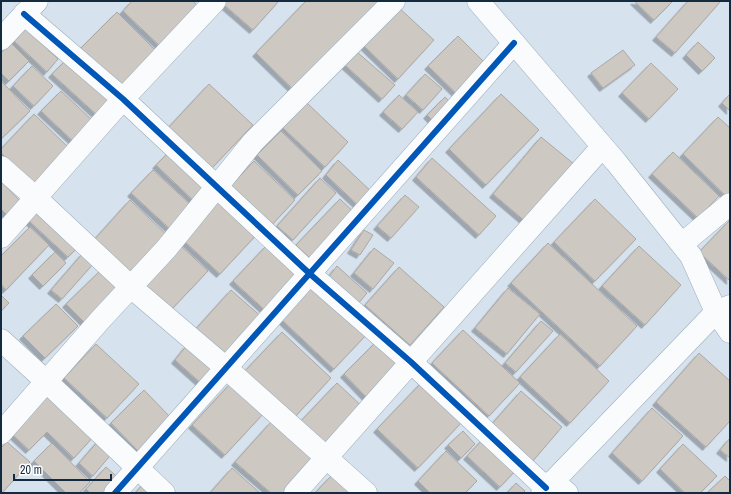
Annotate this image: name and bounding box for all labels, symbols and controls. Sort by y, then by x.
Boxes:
scale bar [14,456,111,482]
text: 20 m [20,462,42,478]

